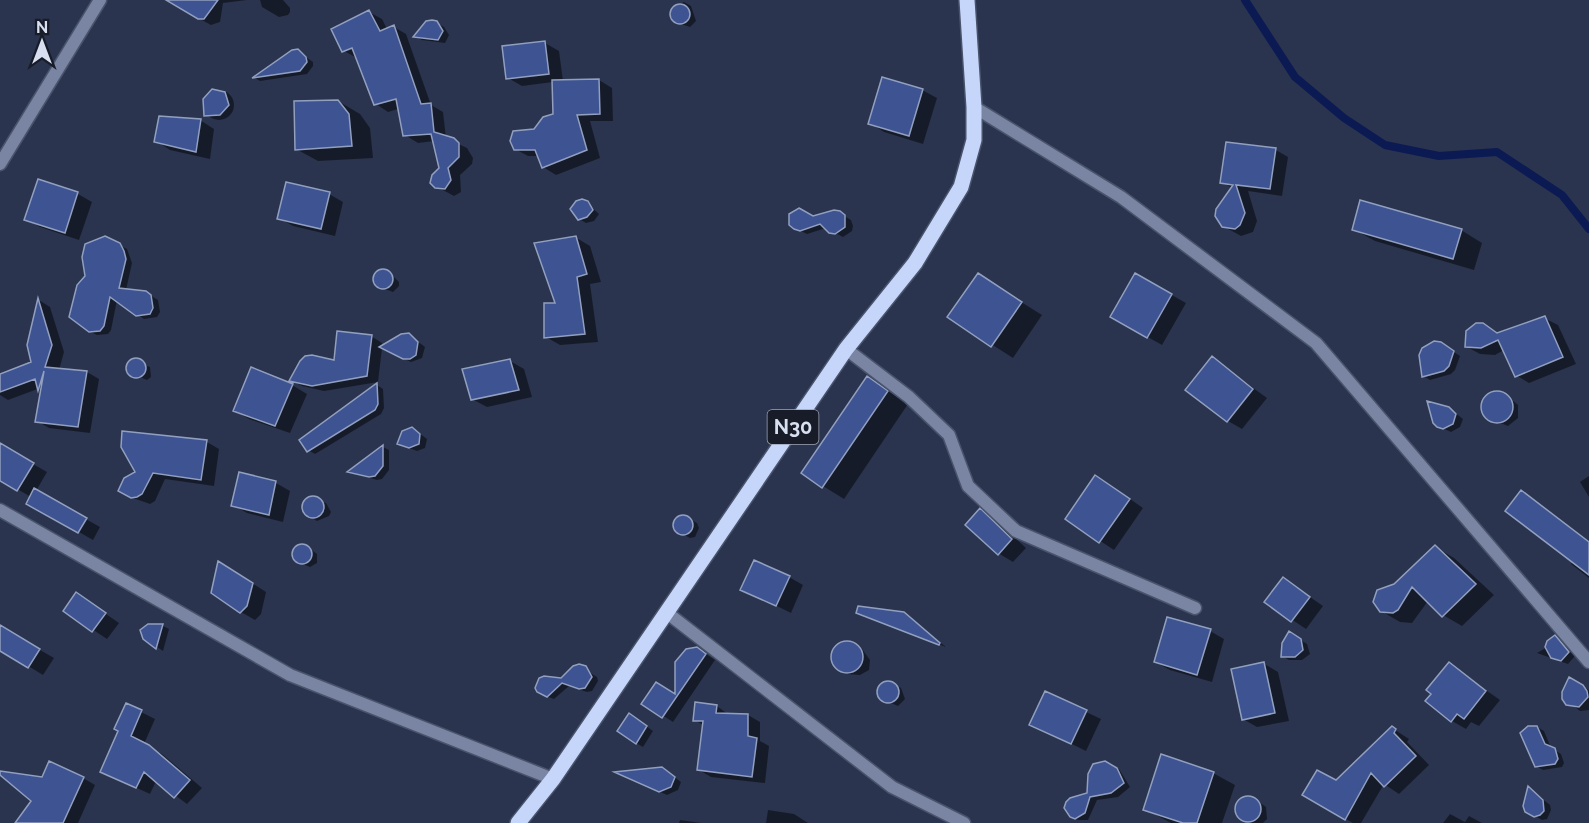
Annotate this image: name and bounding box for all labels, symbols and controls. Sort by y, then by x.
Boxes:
north arrow [12,12,72,72]
text: N [36,18,48,37]
road number: N30 [768,410,818,444]

